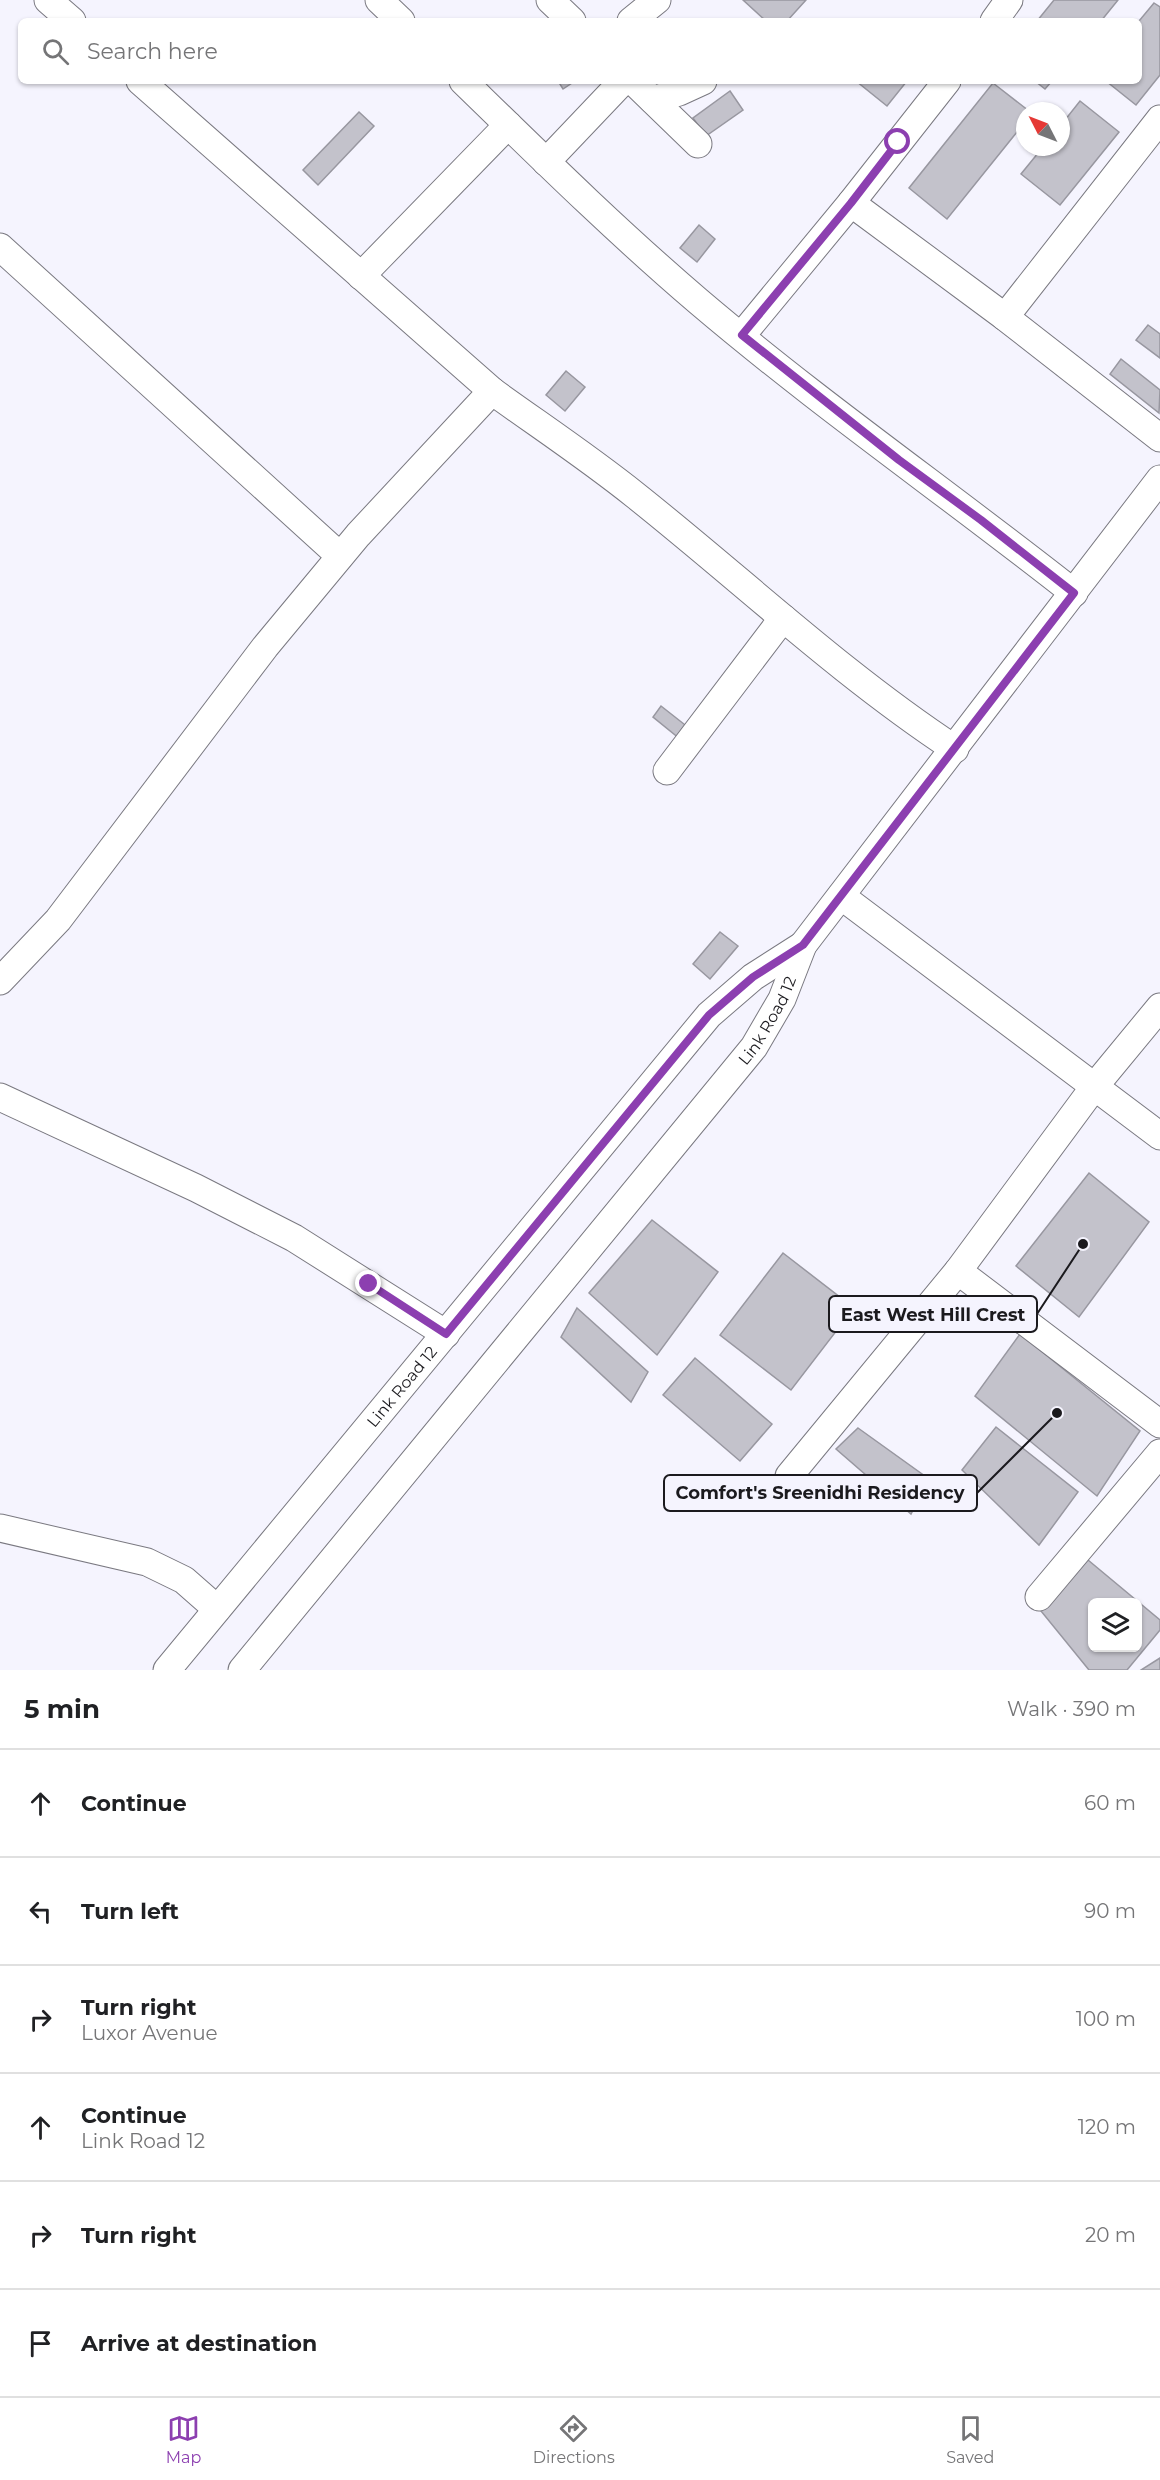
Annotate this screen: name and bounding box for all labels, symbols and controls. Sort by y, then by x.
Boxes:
search box [18,18,1142,84]
icon: search [39,35,72,68]
text: Search here [87,38,218,65]
north arrow [1016,102,1070,156]
route start [884,128,910,154]
street label: Link Road 12 [734,974,800,1069]
route end [355,1270,381,1296]
callout: East West Hill Crest [829,1296,1037,1332]
text: East West Hill Crest [841,1304,1025,1326]
street label: Link Road 12 [363,1342,441,1431]
callout: Comfort's Sreenidhi Residency [664,1475,977,1511]
text: Comfort's Sreenidhi Residency [675,1482,965,1504]
map controls [1088,1598,1142,1652]
button: layers [1088,1598,1142,1652]
text: 5 min [24,1693,100,1725]
text: Walk · 390 m [1007,1697,1136,1721]
icon: ahead [24,1787,57,1820]
text: Continue [81,1790,187,1817]
text: 60 m [1084,1791,1136,1815]
icon: left [24,1895,57,1928]
text: Turn left [81,1898,179,1925]
text: 90 m [1084,1899,1136,1923]
text: Turn right [81,1994,196,2021]
icon: right [24,2003,57,2036]
text: 100 m [1076,2007,1136,2031]
text: Luxor Avenue [81,2021,218,2045]
text: Continue [81,2102,187,2129]
icon: ahead [24,2111,57,2144]
text: 120 m [1078,2115,1136,2139]
text: Link Road 12 [81,2129,205,2153]
icon: right [24,2219,57,2252]
text: Turn right [81,2222,196,2249]
text: 20 m [1085,2223,1136,2247]
icon: arrive [24,2327,57,2360]
text: Arrive at destination [81,2330,317,2357]
tab: Map [166,2412,201,2467]
tab: Directions [533,2412,615,2467]
tab: Saved [946,2412,994,2467]

